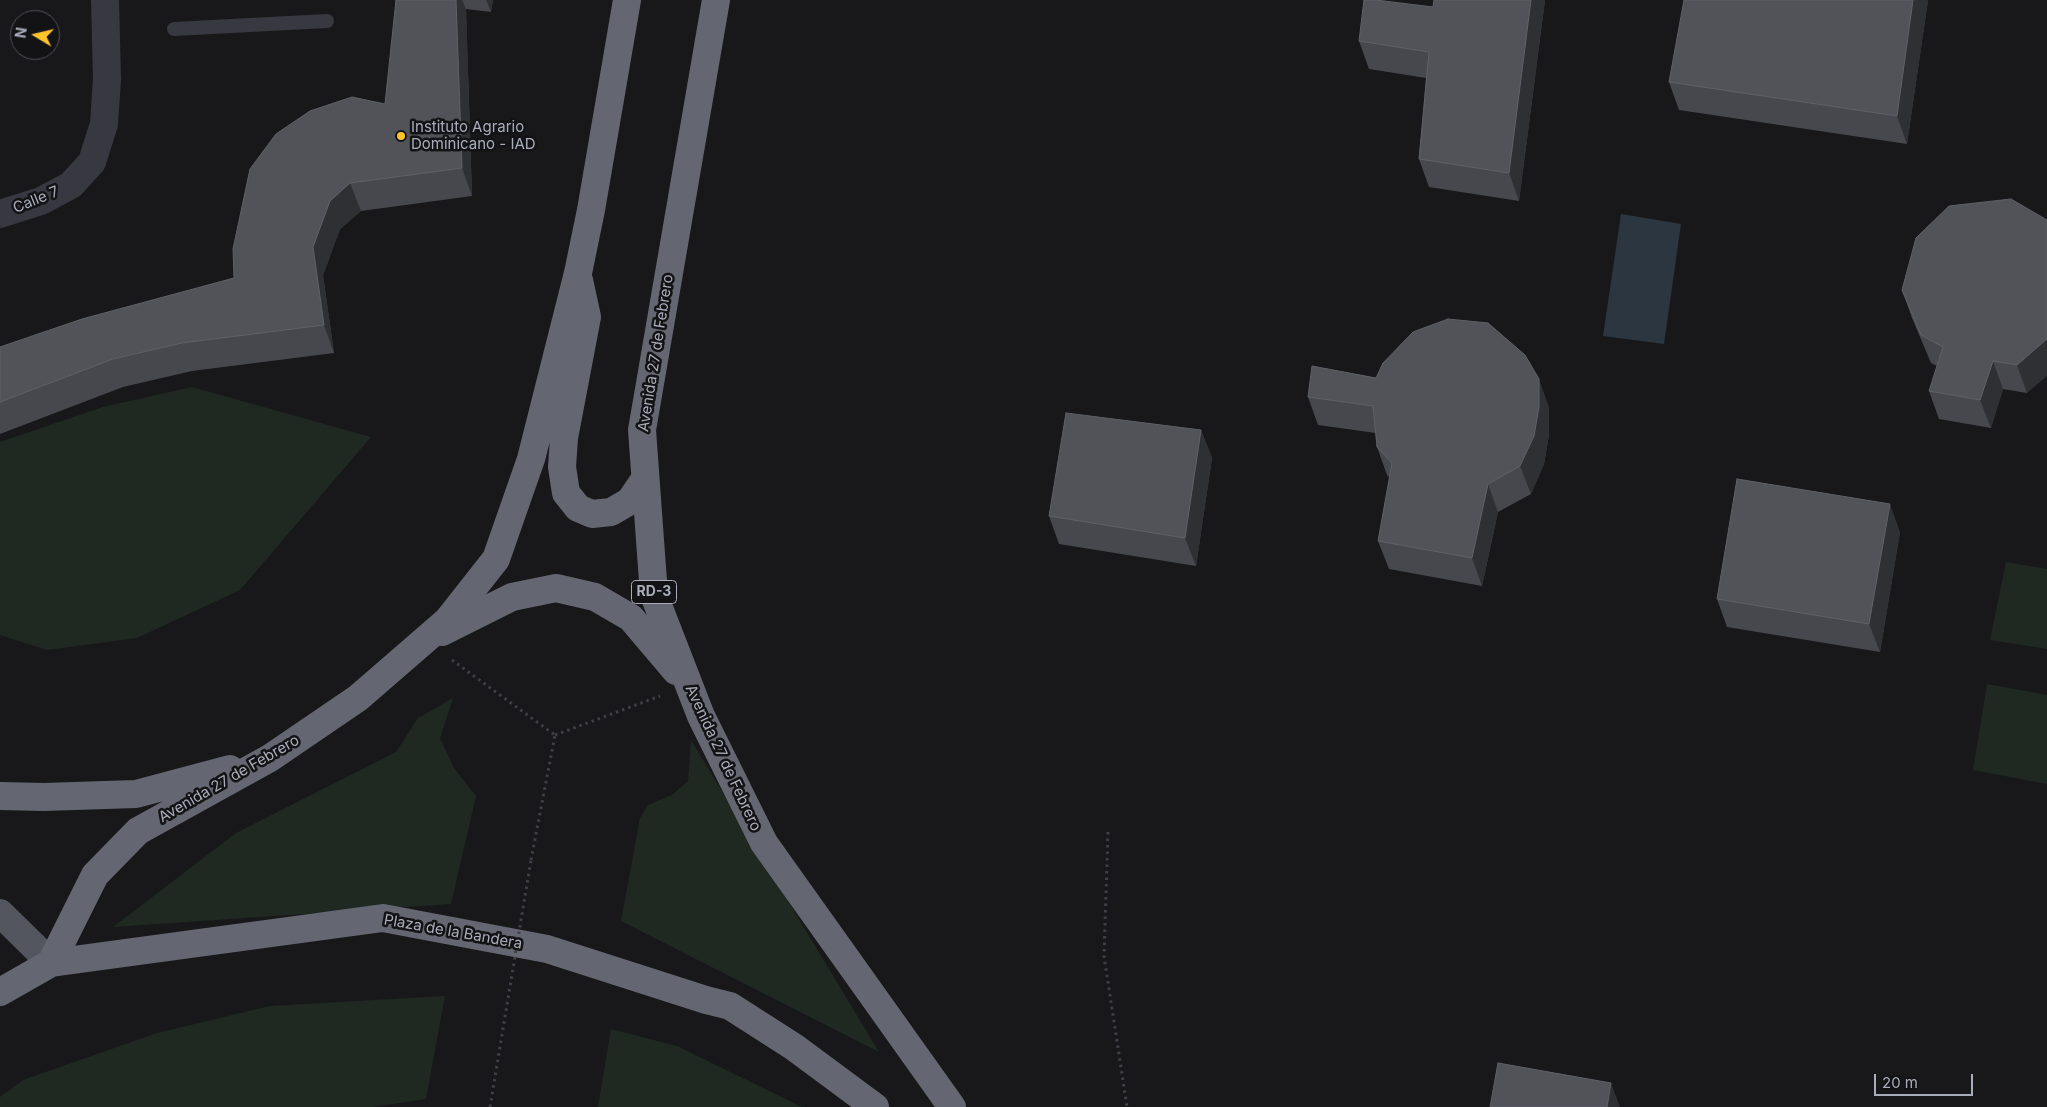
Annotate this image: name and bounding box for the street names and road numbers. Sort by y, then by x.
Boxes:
street label: Calle 7 [10,183,62,217]
street label: Avenida 27 de Febrero [635,273,677,433]
road number: RD-3 [632,580,676,604]
street label: Avenida 27 de Febrero [681,682,765,834]
street label: Avenida 27 de Febrero [156,731,302,827]
street label: Plaza de la Bandera [382,911,524,953]

